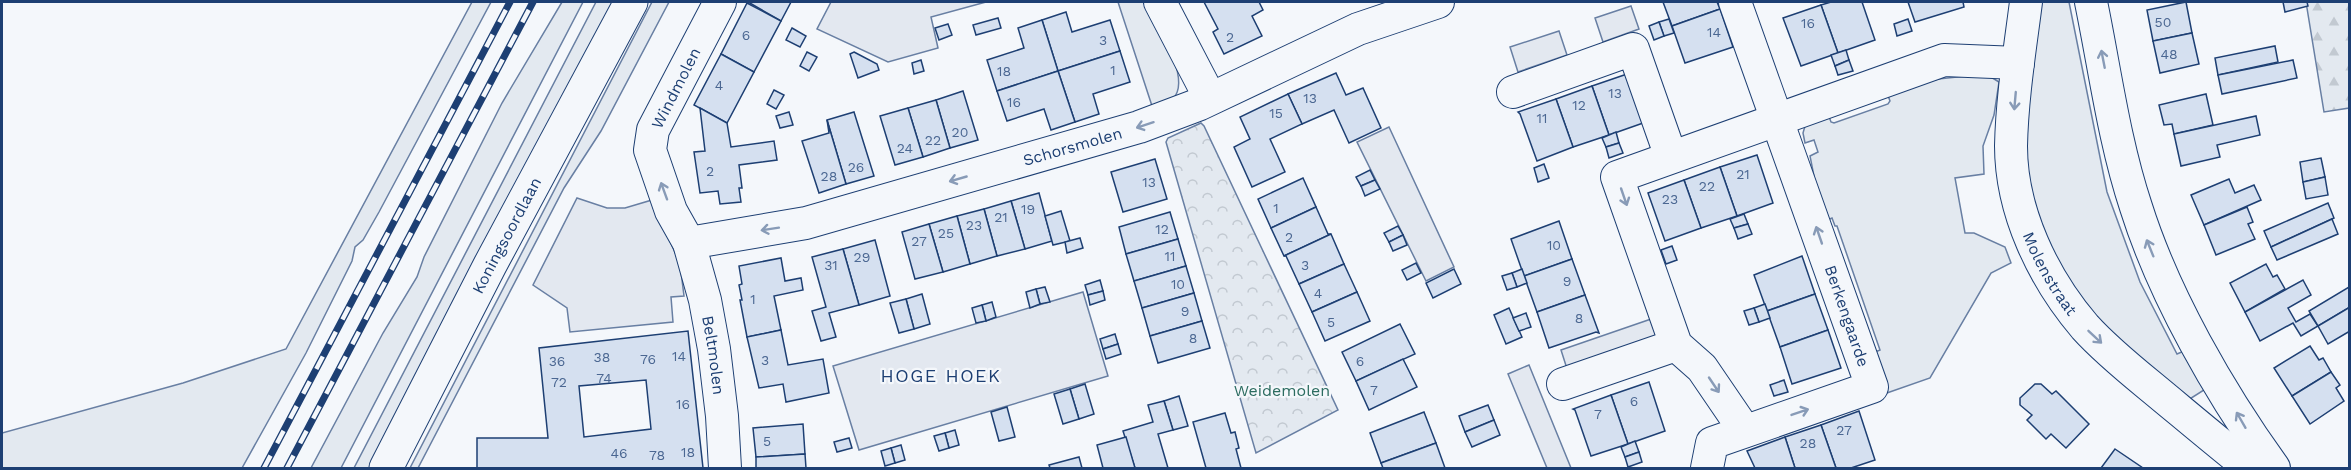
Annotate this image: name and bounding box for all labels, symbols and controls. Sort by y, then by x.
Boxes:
house number: 50 [2155,14,2171,30]
house number: 16 [1801,15,1815,31]
house number: 14 [1707,24,1721,40]
house number: 6 [742,27,750,43]
house number: 2 [1226,29,1234,45]
house number: 3 [1099,32,1107,48]
street label: Windmolen [647,44,705,132]
house number: 48 [2160,46,2178,62]
one-way arrow [2097,50,2108,69]
house number: 1 [1110,62,1116,78]
house number: 18 [997,63,1011,79]
house number: 4 [715,77,723,93]
house number: 13 [1608,85,1622,101]
house number: 13 [1303,90,1317,106]
one-way arrow [2009,91,2020,111]
house number: 16 [1007,94,1021,110]
house number: 12 [1572,97,1586,113]
house number: 15 [1269,105,1283,121]
house number: 11 [1537,110,1547,126]
one-way arrow [1136,120,1155,131]
street label: Schorsmolen [1021,123,1124,169]
house number: 20 [952,124,968,140]
house number: 22 [925,132,941,148]
house number: 24 [897,140,913,156]
house number: 26 [848,159,864,175]
house number: 2 [706,163,714,179]
house number: 21 [1736,166,1750,182]
house number: 28 [821,168,837,184]
street label: Koningsoordlaan [468,174,545,297]
one-way arrow [949,174,968,185]
house number: 13 [1142,174,1156,190]
house number: 22 [1699,178,1715,194]
one-way arrow [658,182,669,201]
one-way arrow [1620,188,1631,206]
house number: 23 [1662,191,1678,207]
house number: 1 [1273,200,1279,216]
house number: 19 [1021,201,1035,217]
house number: 21 [994,209,1008,225]
house number: 23 [966,217,982,233]
house number: 12 [1155,221,1169,237]
one-way arrow [760,224,780,235]
house number: 25 [938,225,954,241]
one-way arrow [1812,226,1823,244]
house number: 2 [1285,229,1293,245]
street label: Molenstraat [2019,229,2082,319]
house number: 27 [911,233,927,249]
house number: 10 [1547,237,1561,253]
one-way arrow [2144,239,2155,257]
house number: 11 [1165,248,1175,264]
house number: 29 [854,249,870,265]
house number: 31 [824,257,838,273]
house number: 3 [1301,257,1309,273]
street label: Berkengaarde [1821,263,1873,369]
house number: 9 [1563,273,1571,289]
house number: 10 [1171,276,1185,292]
house number: 4 [1314,285,1322,301]
house number: 1 [750,291,756,307]
house number: 9 [1181,303,1189,319]
house number: 8 [1575,310,1583,326]
street label: Beltmolen [699,314,729,396]
house number: 5 [1327,314,1335,330]
one-way arrow [2087,329,2102,343]
house number: 8 [1189,330,1197,346]
house number: 14 [672,348,686,364]
house number: 38 [594,349,610,365]
house number: 76 [640,351,656,367]
house number: 3 [761,352,769,368]
house number: 36 [549,353,565,369]
house number: 6 [1356,353,1364,369]
district label: HOGE HOEK [881,365,1001,386]
house number: 74 [596,370,612,386]
house number: 72 [551,374,567,390]
one-way arrow [1708,377,1720,393]
park label: Weidemolen [1234,381,1330,400]
house number: 7 [1370,382,1378,398]
house number: 6 [1630,393,1638,409]
house number: 16 [676,396,690,412]
one-way arrow [1790,405,1809,416]
house number: 7 [1594,406,1602,422]
one-way arrow [2234,412,2246,429]
house number: 27 [1836,422,1852,438]
house number: 5 [763,433,771,449]
house number: 28 [1800,435,1816,451]
house number: 18 [681,444,695,460]
house number: 46 [610,445,628,461]
house number: 78 [649,447,665,463]

